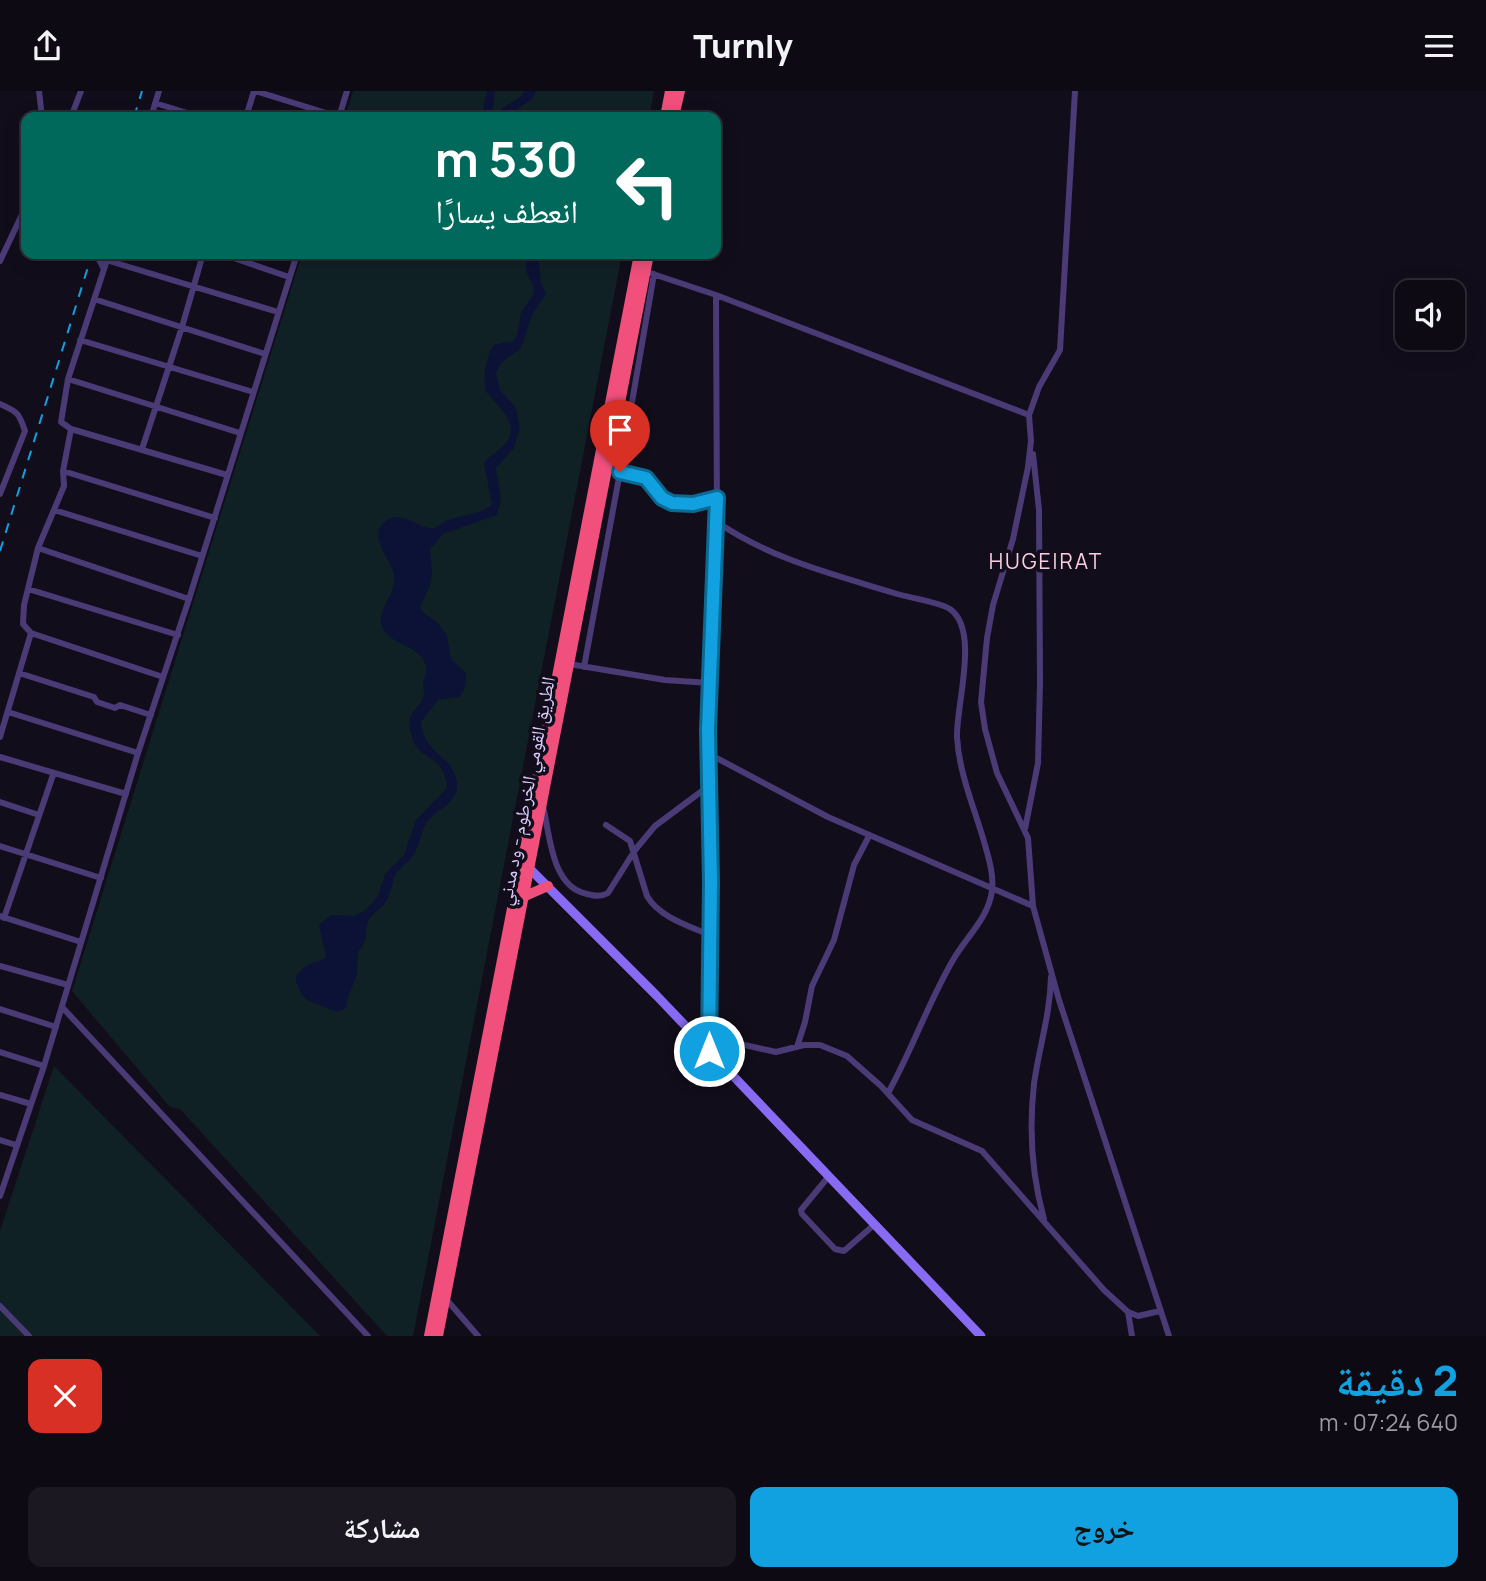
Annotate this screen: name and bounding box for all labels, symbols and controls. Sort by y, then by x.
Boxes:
text: Turnly [693,24,793,68]
icon: share [28,27,66,65]
icon: menu [1420,27,1458,65]
text: 530 m [435,125,578,192]
icon: left [602,140,693,231]
text: انعطف يسارًا [435,189,578,233]
map controls [1395,280,1465,350]
button: sound [1395,280,1465,350]
pin [590,400,650,472]
icon: arrive [601,411,639,449]
district label: HUGEIRAT [989,547,1103,575]
street label: الطريق القومي الخرطوم - ود مدني [491,674,564,908]
position arrow [672,1014,746,1088]
text: 2 دقيقة [1336,1351,1458,1409]
button: close [28,1359,102,1433]
text: 640 m · 07:24 [1319,1406,1458,1438]
button: مشاركة [28,1487,736,1567]
button: خروج [750,1487,1458,1567]

